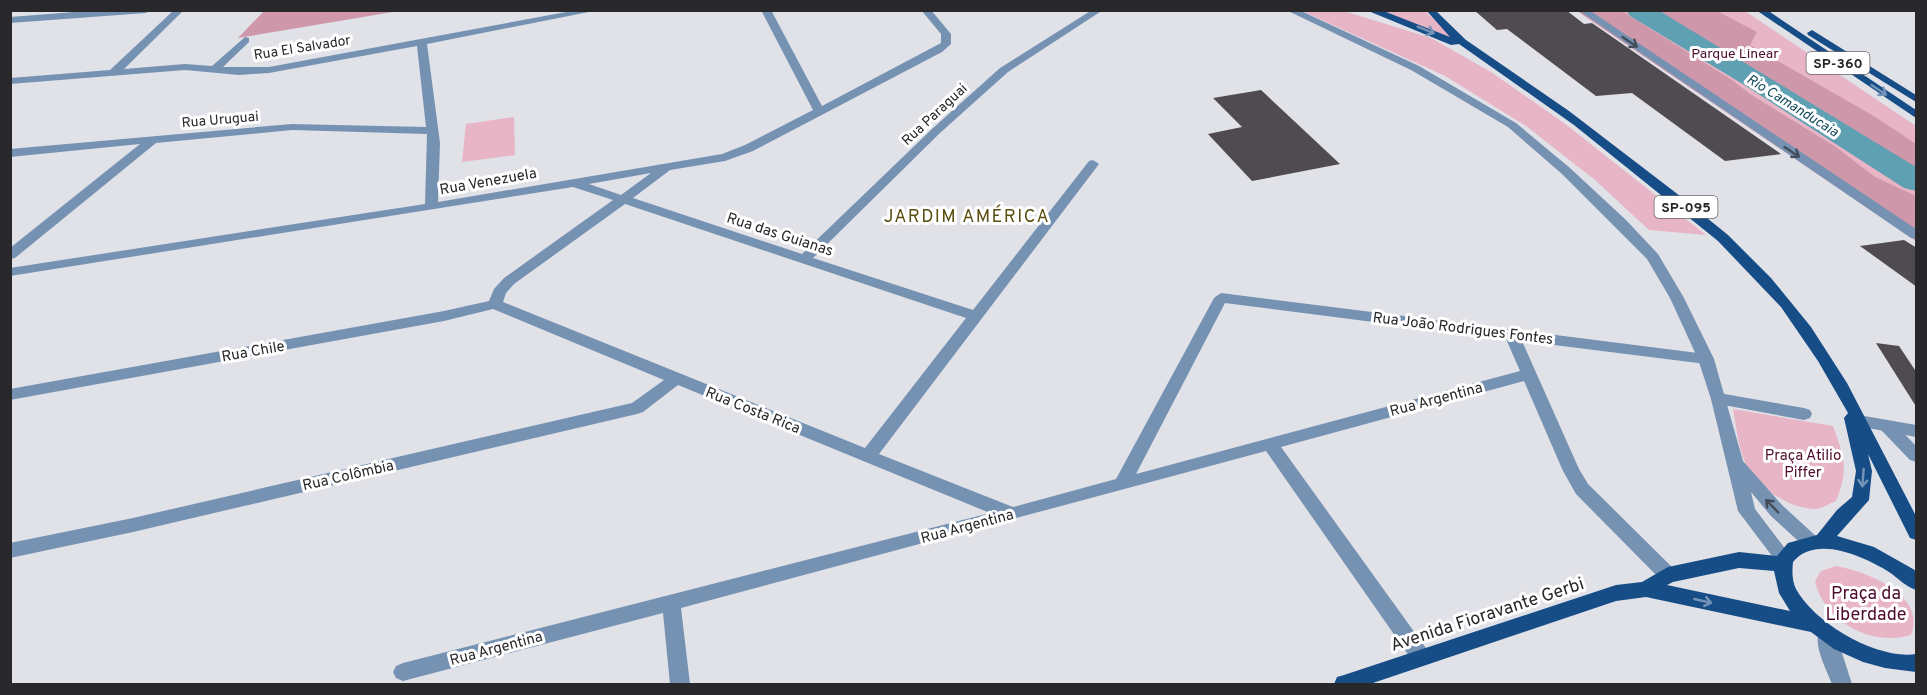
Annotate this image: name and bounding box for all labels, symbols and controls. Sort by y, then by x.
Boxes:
one-way arrow [1416,25,1434,36]
street label: Rua El Salvador [253,32,353,65]
one-way arrow [1622,36,1639,49]
park label: Parque Linear [1691,46,1779,63]
road number: SP-360 [1806,52,1870,74]
water label: Rio Camanducaia [1743,71,1842,142]
street label: Rua Paraguai [899,80,971,150]
one-way arrow [1870,84,1887,96]
street label: Rua Uruguai [181,109,259,132]
one-way arrow [1783,146,1800,158]
street label: Rua Venezuela [438,165,538,200]
road number: SP-095 [1654,196,1718,218]
district label: JARDIM AMÉRICA [884,204,1050,229]
street label: Rua das Guianas [724,209,835,262]
street label: Rua João Rodrigues Fontes [1371,309,1554,350]
street label: Rua Chile [220,338,286,367]
street label: Rua Argentina [1388,379,1485,422]
street label: Rua Costa Rica [702,384,803,439]
park label: Praça Atilio Piffer [1765,447,1841,483]
street label: Rua Colômbia [301,457,396,496]
one-way arrow [1857,467,1868,487]
one-way arrow [1765,498,1780,513]
street label: Rua Argentina [919,506,1016,549]
street label: Avenida Fioravante Gerbi [1388,573,1587,658]
park label: Praça da Liberdade [1825,583,1907,627]
one-way arrow [1693,596,1712,608]
street label: Rua Argentina [448,628,545,671]

